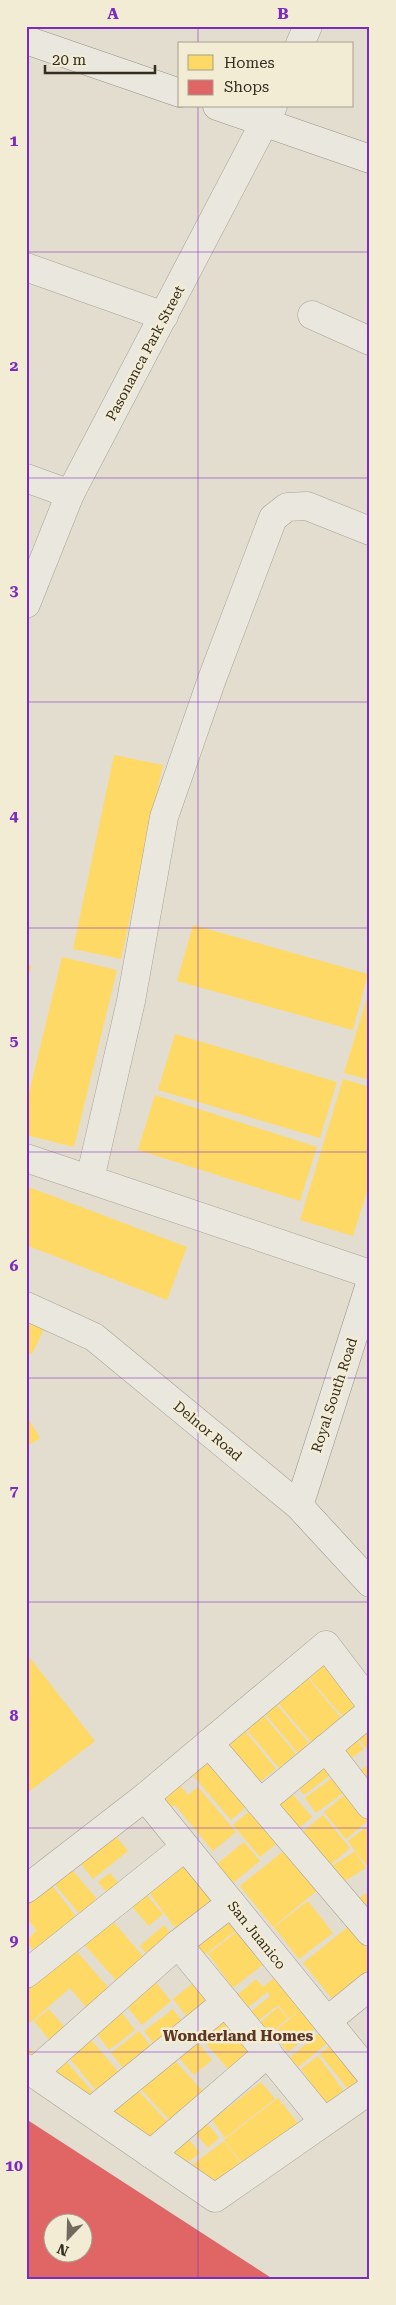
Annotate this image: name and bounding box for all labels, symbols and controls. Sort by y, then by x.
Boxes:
text: A [107,4,119,23]
text: B [277,4,289,23]
scale bar [45,42,155,74]
legend [178,42,354,108]
text: 20 m [52,51,87,69]
text: Homes [224,54,275,72]
text: Shops [224,78,269,96]
text: 1 [10,131,19,150]
street label: Pasonanca Park Street [103,283,187,423]
text: 2 [10,356,19,375]
text: 3 [10,581,19,600]
text: 4 [10,806,19,825]
text: 5 [10,1031,19,1050]
text: 6 [10,1256,19,1275]
street label: Royal South Road [308,1336,360,1454]
street label: Delnor Road [171,1398,245,1464]
text: 7 [10,1481,19,1500]
text: 8 [10,1706,19,1725]
street label: San Juanico [225,1898,289,1972]
text: 9 [10,1931,19,1950]
district label: Wonderland Homes [163,2027,314,2045]
text: 10 [5,2156,23,2175]
north arrow [42,2212,92,2262]
text: N [55,2240,71,2259]

